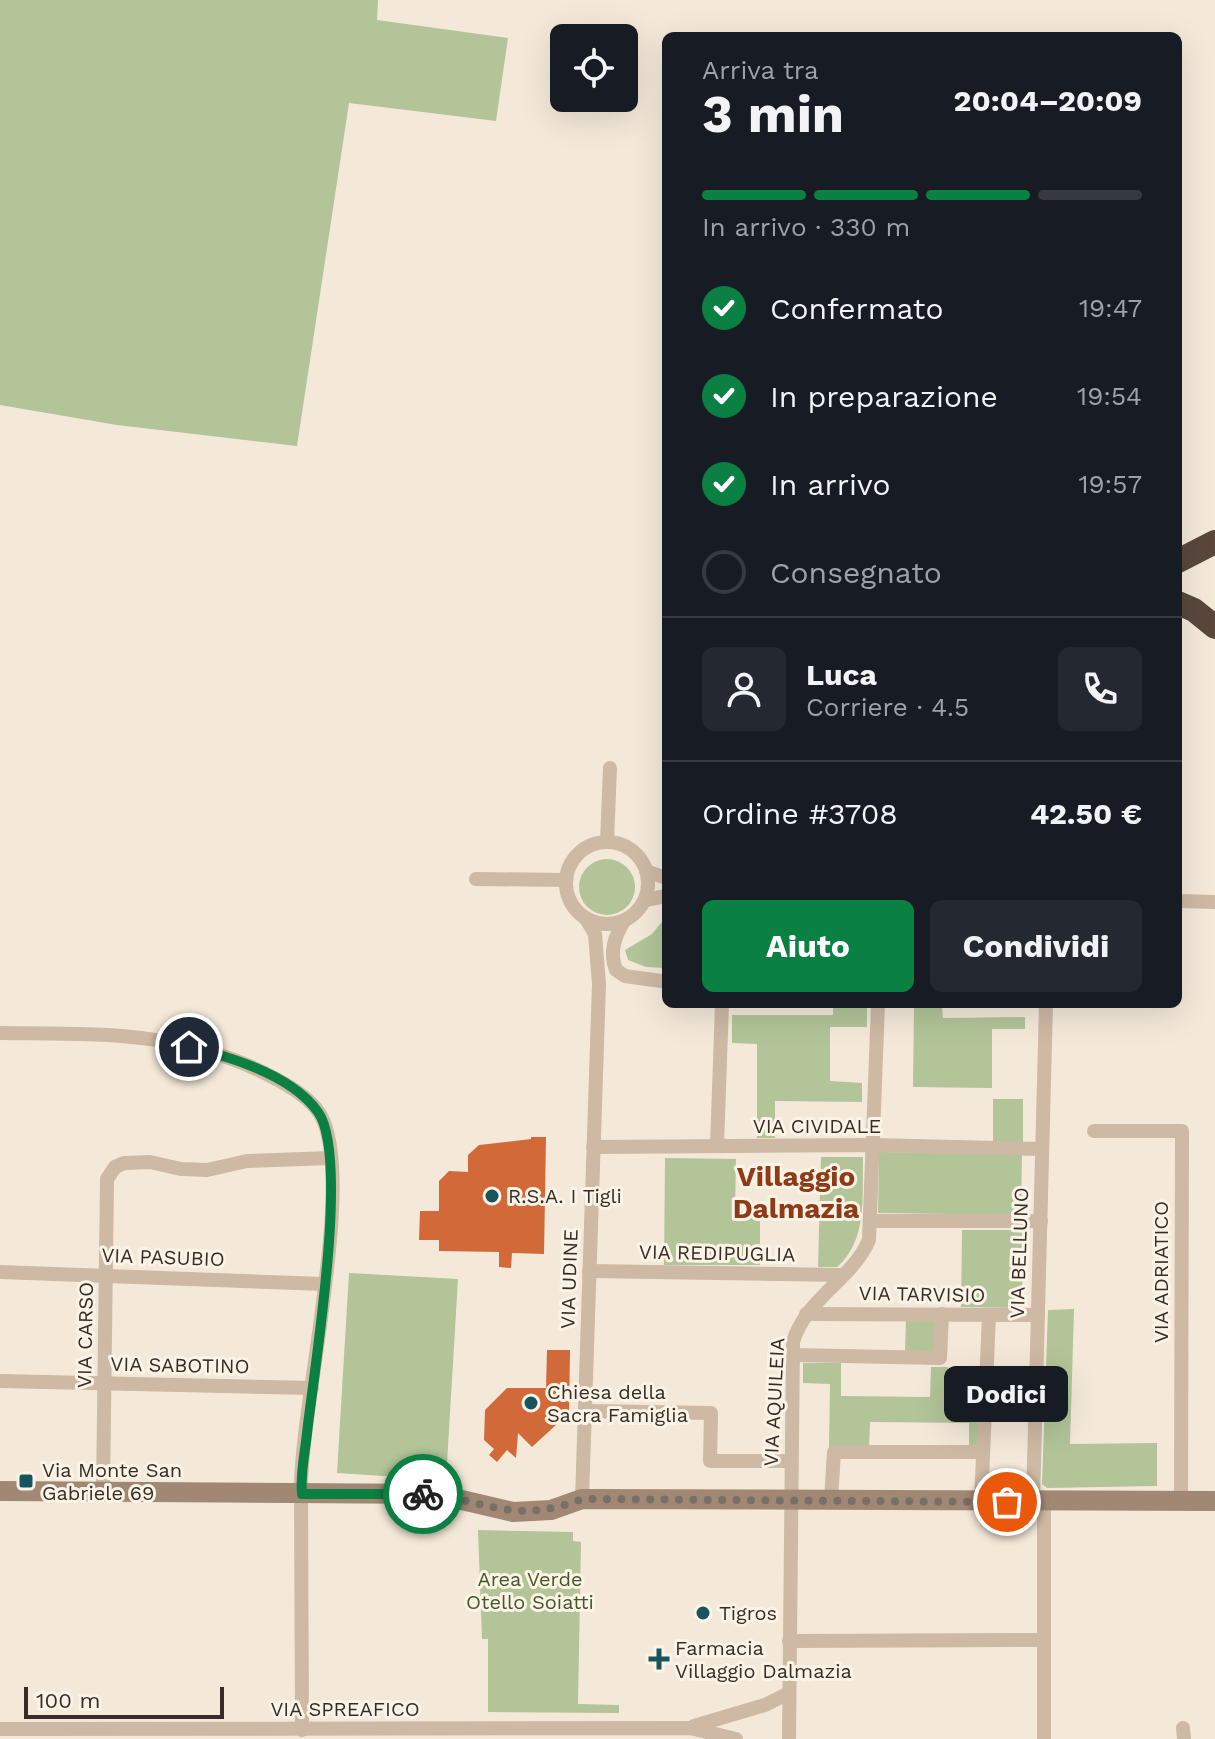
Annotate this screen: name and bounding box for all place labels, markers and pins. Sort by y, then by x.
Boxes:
pin [155,1013,223,1081]
place label: R.S.A. I Tigli [508,1184,622,1208]
marker: R.S.A. I Tigli [483,1187,501,1205]
callout: Dodici [945,1366,1069,1422]
place label: Chiesa della Sacra Famiglia [547,1380,688,1427]
marker: Chiesa della Sacra Famiglia [522,1394,540,1412]
place label: Via Monte San Gabriele 69 [42,1458,182,1505]
pin [973,1468,1041,1536]
marker: Via Monte San Gabriele 69 [17,1472,35,1490]
place label: Tigros [719,1601,777,1625]
marker: Tigros [694,1604,712,1622]
place label: Farmacia Villaggio Dalmazia [675,1636,852,1683]
marker: Farmacia Villaggio Dalmazia [650,1650,668,1668]

